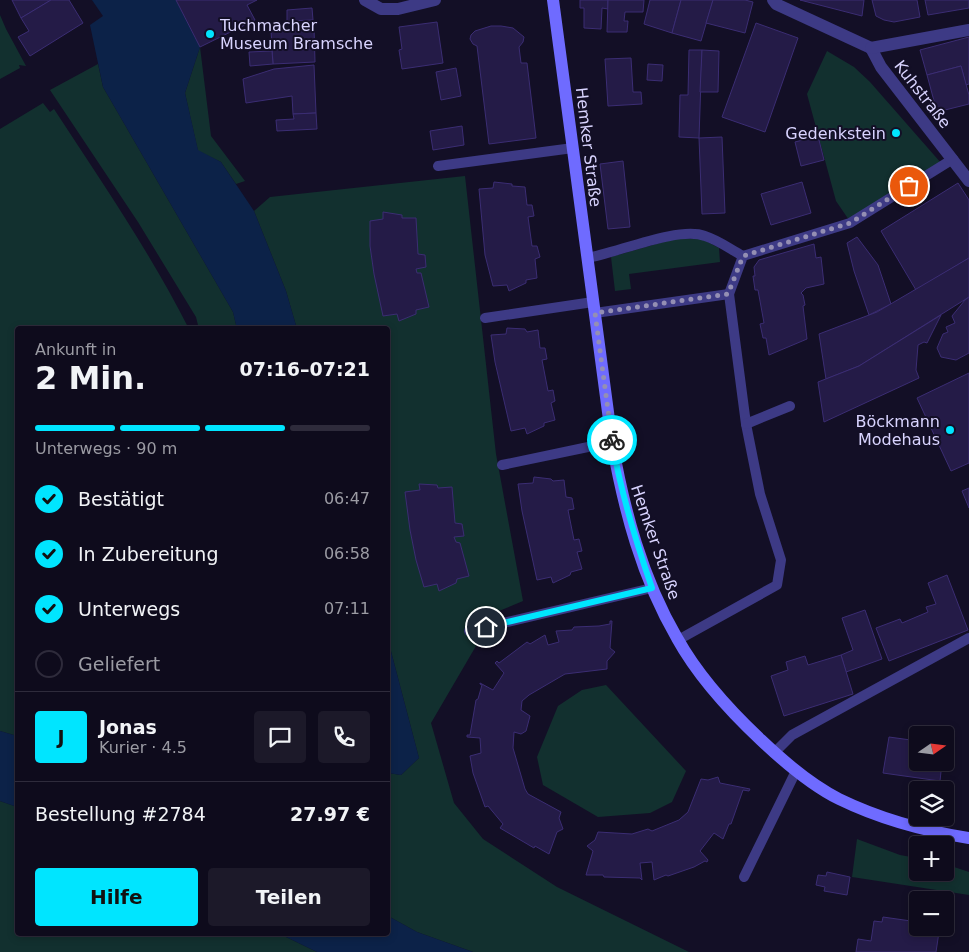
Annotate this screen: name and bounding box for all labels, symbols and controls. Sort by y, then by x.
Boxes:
place label: Tuchmacher Museum Bramsche [219,16,373,53]
marker: Tuchmacher Museum Bramsche [204,28,216,40]
street label: Kuhstraße [890,57,955,132]
street label: Hemker Straße [572,86,605,208]
place label: Gedenkstein [785,124,886,143]
marker: Gedenkstein [890,127,902,139]
pin [888,165,930,207]
icon: bag [895,172,923,200]
text: Ankunft in [35,340,116,359]
text: 07:16–07:21 [240,358,370,380]
text: 2 Min. [35,359,146,397]
place label: Böckmann Modehaus [856,412,940,449]
courier [587,415,637,465]
marker: Böckmann Modehaus [944,424,956,436]
icon: bike [598,426,626,454]
text: Unterwegs · 90 m [35,439,177,458]
street label: Hemker Straße [627,482,684,602]
icon: check [35,485,63,513]
text: Bestätigt [78,488,164,510]
text: 06:47 [324,489,370,508]
icon: check [35,540,63,568]
text: In Zubereitung [78,543,218,565]
text: 06:58 [324,544,370,563]
icon: check [35,595,63,623]
text: Unterwegs [78,598,180,620]
text: 07:11 [324,599,370,618]
pin [465,606,507,648]
icon: home [472,613,500,641]
text: Geliefert [78,653,160,675]
button: chat [254,711,306,763]
button: phone [318,711,370,763]
text: Jonas [99,716,157,738]
text: J [57,726,65,748]
north arrow [909,726,954,771]
map controls [909,726,954,936]
text: Kurier · 4.5 [99,738,187,757]
button: layers [909,781,954,826]
text: Bestellung #2784 [35,803,206,825]
text: 27.97 € [290,803,370,825]
button: + [909,836,954,881]
button: Hilfe [35,868,198,926]
button: Teilen [208,868,370,926]
button: − [909,891,954,936]

